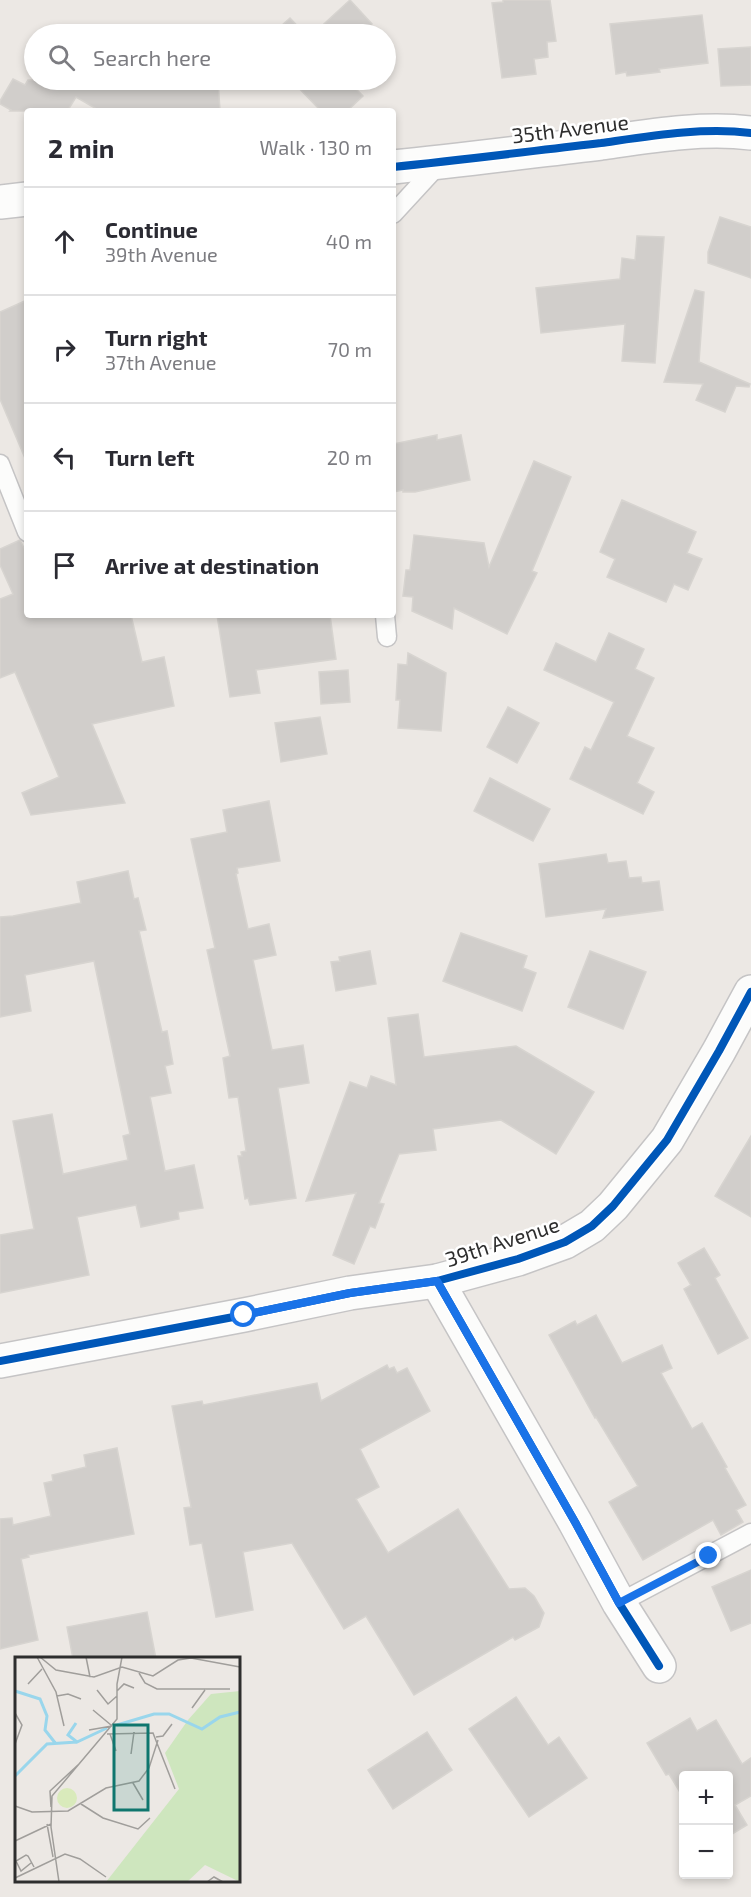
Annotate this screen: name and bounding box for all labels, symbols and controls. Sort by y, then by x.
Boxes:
search box [24,24,396,90]
icon: search [45,41,78,74]
text: Search here [93,44,211,70]
street label: 35th Avenue [510,108,630,148]
text: 2 min [48,132,114,163]
text: Walk · 130 m [260,135,372,159]
text: Continue [105,216,198,242]
icon: ahead [48,225,81,258]
text: 40 m [326,229,372,253]
text: 39th Avenue [105,242,218,266]
text: Turn right [105,324,207,350]
icon: right [48,333,81,366]
text: 70 m [328,337,372,361]
text: 37th Avenue [105,350,217,374]
icon: left [48,441,81,474]
text: Turn left [105,444,194,470]
text: 20 m [327,445,372,469]
icon: arrive [48,549,81,582]
text: Arrive at destination [105,552,319,578]
street label: 39th Avenue [442,1211,562,1271]
route start [230,1301,256,1327]
route end [695,1542,721,1568]
inset map [15,1657,240,1882]
map controls [679,1771,733,1879]
button: + [679,1771,733,1825]
button: − [679,1825,733,1879]

